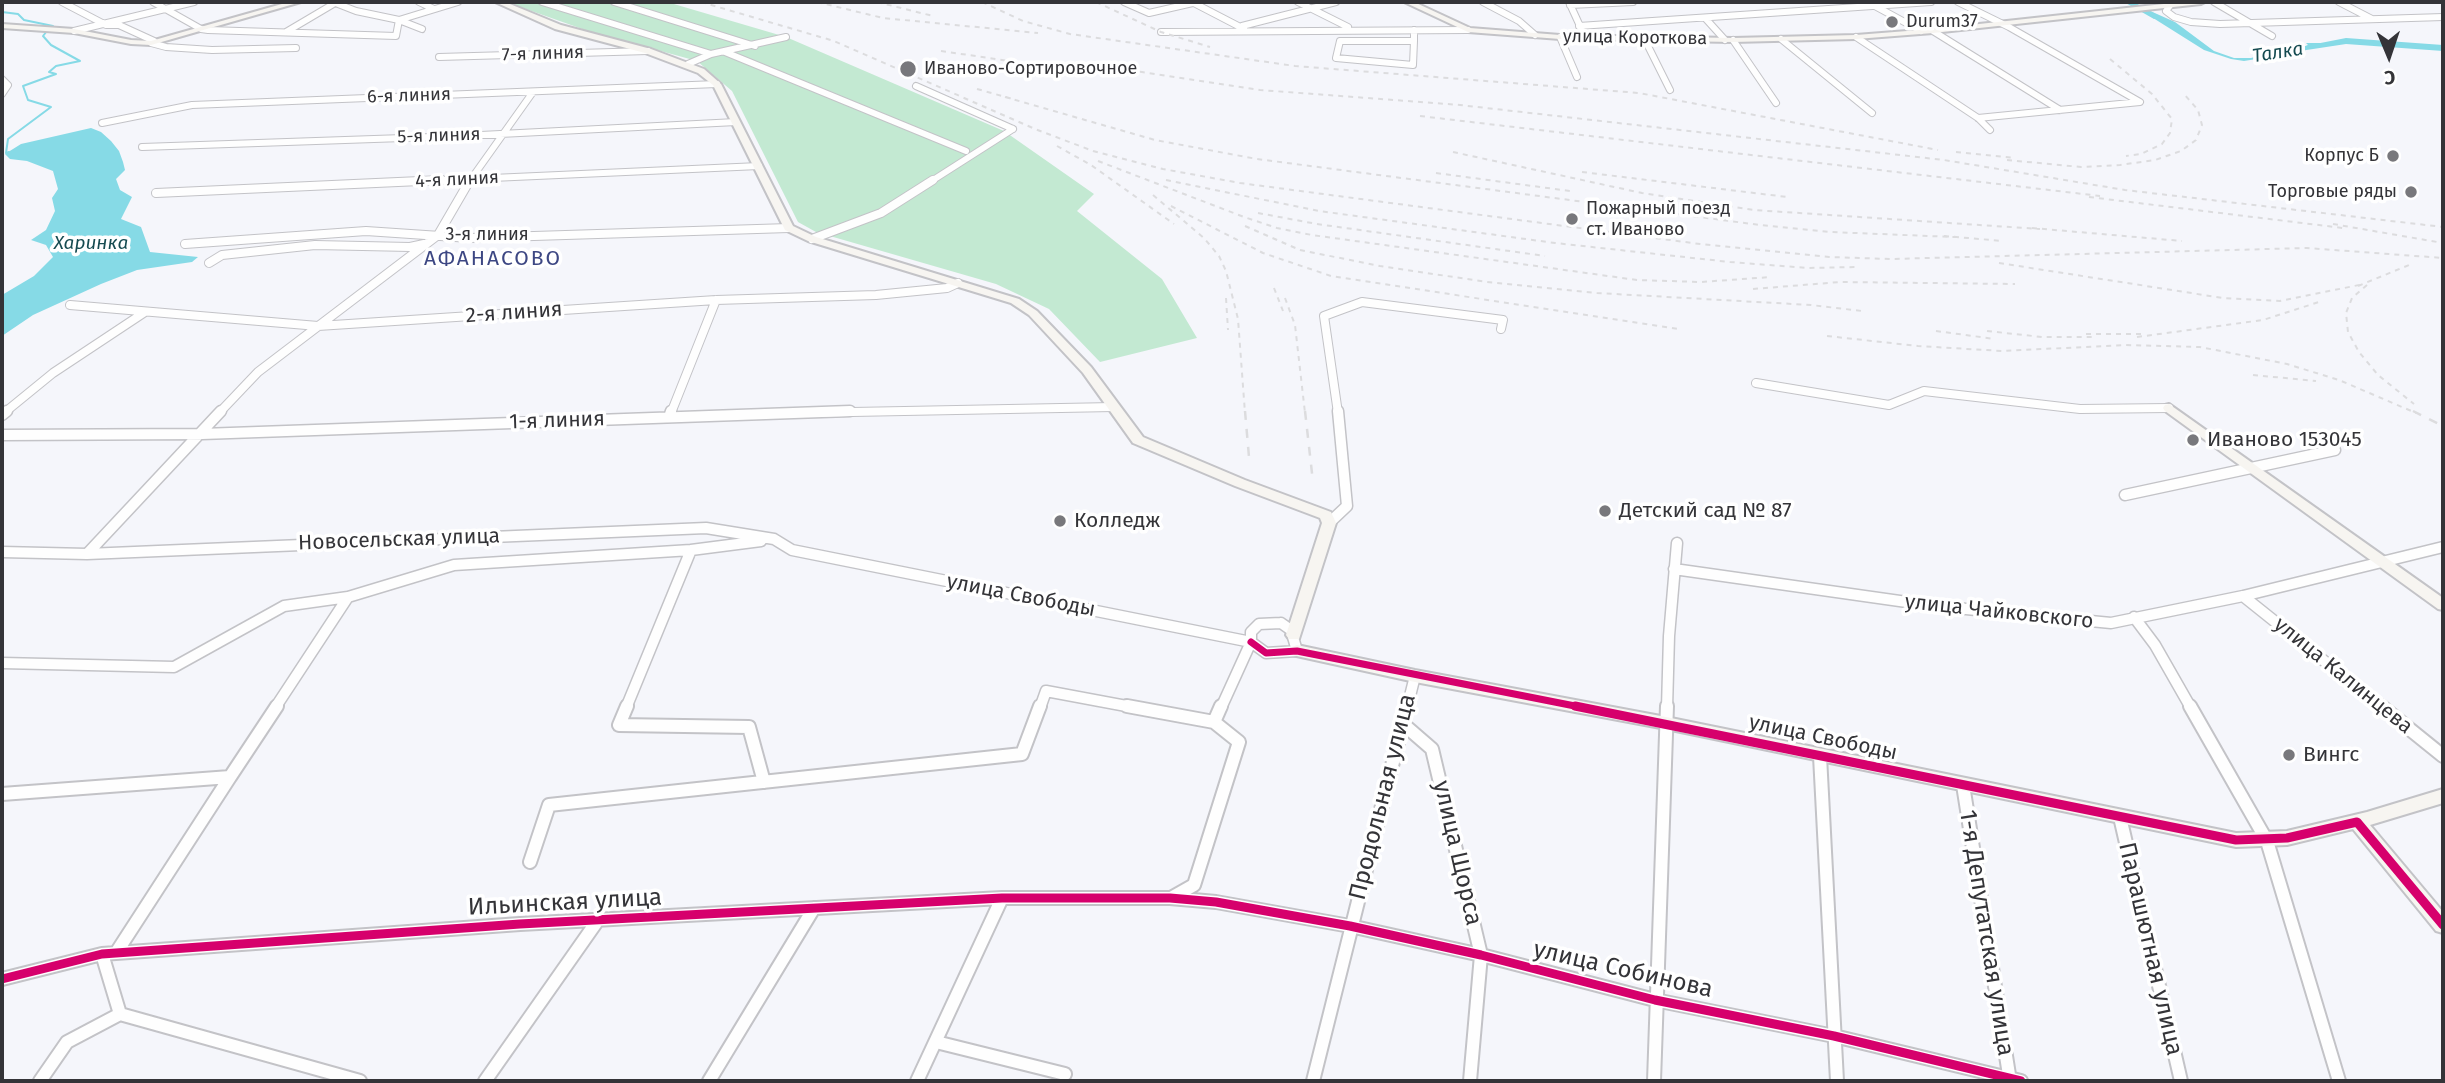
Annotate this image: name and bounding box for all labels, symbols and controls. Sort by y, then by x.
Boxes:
place label: Durum37 [1906,11,1978,33]
marker: Durum37 [1884,14,1900,30]
north arrow [2354,21,2424,91]
street label: улица Короткова [1563,26,1707,50]
water label: Талка [2251,38,2305,68]
street label: 7-я линия [502,42,584,66]
place label: Иваново-Сортировочное [924,58,1137,80]
marker: Иваново-Сортировочное [898,59,918,79]
text: С [2384,66,2396,89]
street label: 6-я линия [367,84,451,108]
street label: 5-я линия [397,124,481,148]
place label: Корпус Б [2304,145,2379,167]
marker: Корпус Б [2385,148,2401,164]
street label: 4-я линия [415,167,499,193]
place label: Торговые ряды [2268,181,2397,203]
marker: Торговые ряды [2403,184,2419,200]
place label: Пожарный поезд ст. Иваново [1586,198,1730,241]
marker: Пожарный поезд ст. Иваново [1564,211,1580,227]
street label: 3-я линия [445,224,529,246]
water label: Харинка [54,233,128,255]
district label: АФАНАСОВО [425,246,561,272]
street label: 2-я линия [465,297,563,329]
street label: 1-я линия [509,407,605,435]
place label: Иваново 153045 [2207,427,2362,453]
marker: Иваново 153045 [2185,432,2201,448]
place label: Детский сад № 87 [1619,498,1792,524]
marker: Детский сад № 87 [1597,503,1613,519]
place label: Колледж [1074,508,1160,534]
marker: Колледж [1052,513,1068,529]
street label: Новосельская улица [298,524,500,556]
street label: улица Свободы [945,569,1097,623]
street label: улица Чайковского [1903,590,2095,634]
street label: улица Калинцева [2268,612,2418,740]
street label: Продольная улица [1343,691,1423,903]
street label: улица Свободы [1747,710,1899,766]
place label: Вингс [2303,742,2359,768]
marker: Вингс [2281,747,2297,763]
street label: улица Щорса [1426,778,1488,928]
street label: 1-я Депутатская улица [1952,808,2020,1058]
street label: Парашютная улица [2111,839,2189,1059]
street label: Ильинская улица [467,884,663,922]
street label: улица Собинова [1531,935,1715,1005]

